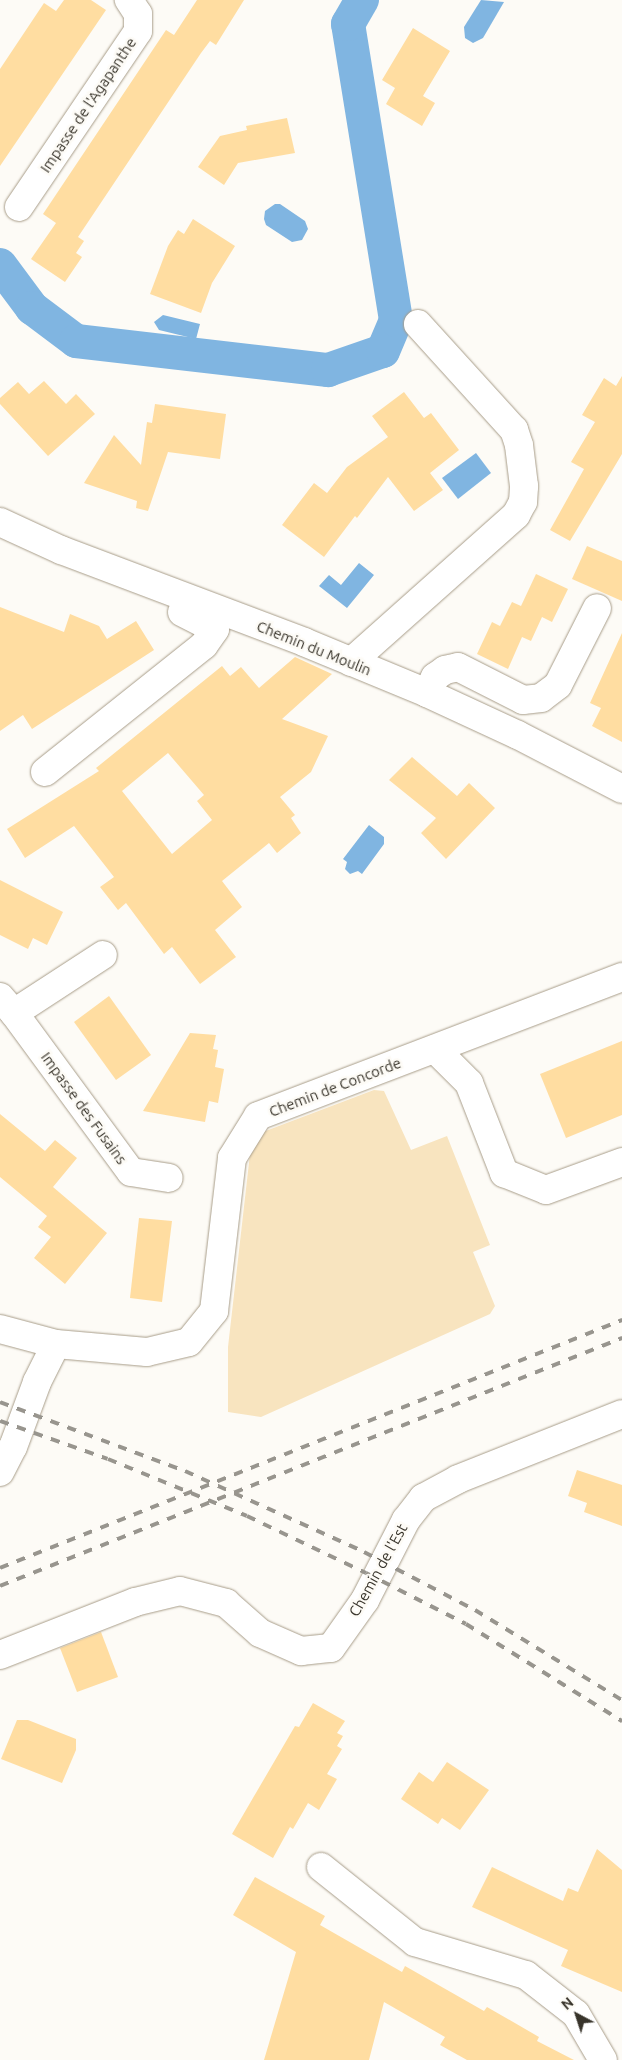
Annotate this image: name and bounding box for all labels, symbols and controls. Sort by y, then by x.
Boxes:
street label: Impasse de l'Agapanthe [36,34,140,176]
street label: Chemin du Moulin [254,617,374,679]
street label: Impasse des Fusains [37,1048,131,1168]
street label: Chemin de Concorde [266,1053,404,1121]
street label: Chemin de l'Est [345,1520,411,1620]
north arrow [552,1990,602,2040]
text: N [558,1994,576,2013]

